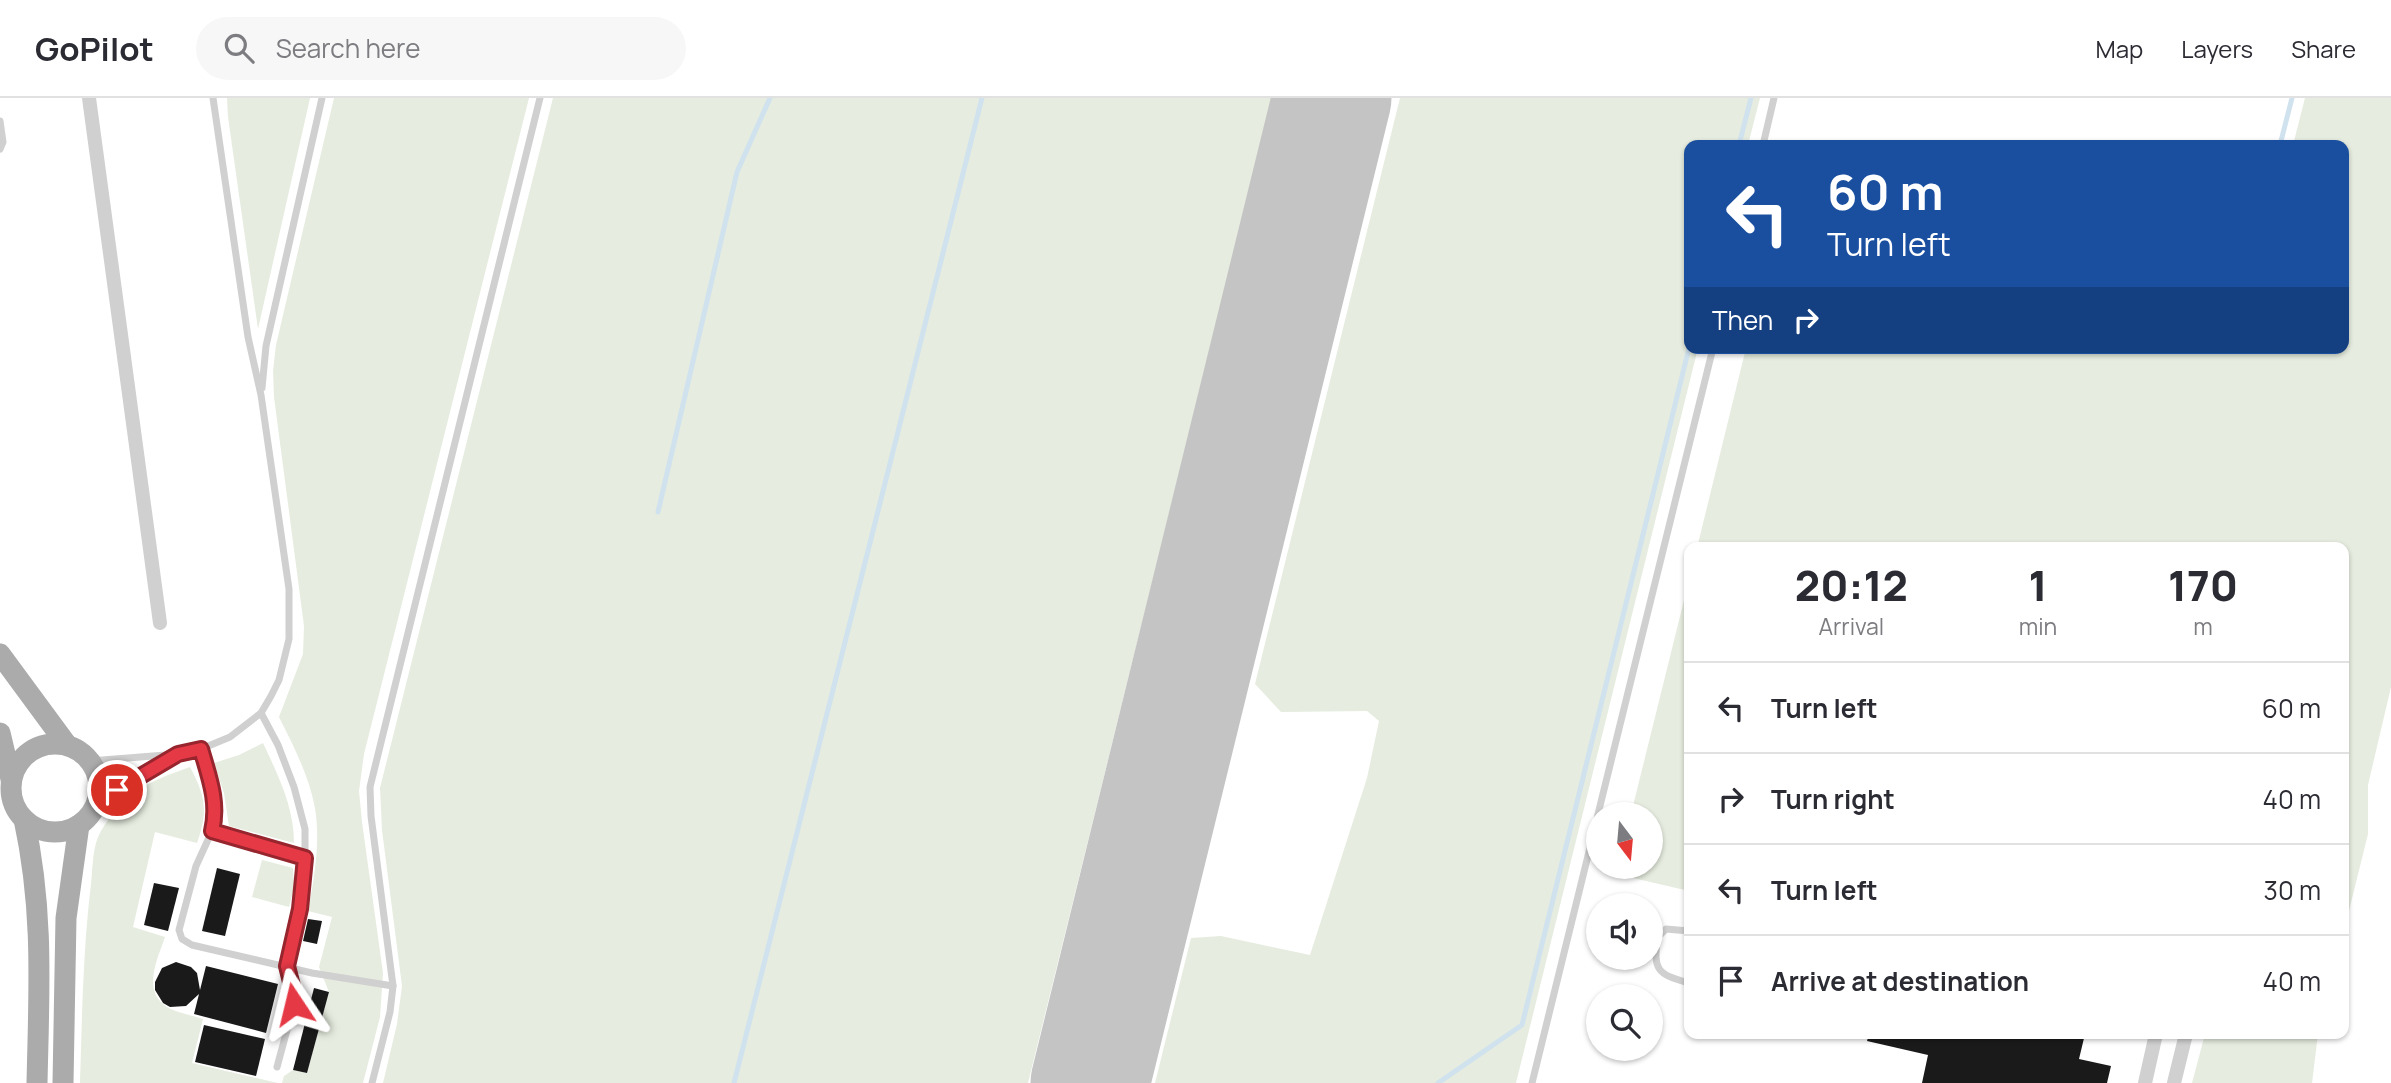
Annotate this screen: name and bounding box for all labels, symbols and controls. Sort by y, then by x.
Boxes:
search box [196,17,686,80]
text: GoPilot [35,26,154,71]
icon: search [220,29,258,67]
text: Search here [276,30,420,66]
text: Map [2096,32,2143,65]
text: Layers [2181,32,2253,65]
text: Share [2291,32,2356,65]
text: 60 m [1827,158,1944,225]
icon: left [1712,168,1803,259]
text: Turn left [1827,222,1951,266]
icon: right [1787,301,1825,339]
text: Then [1712,302,1773,338]
text: 20:12 [1795,556,1908,614]
text: 1 [2028,556,2047,614]
text: 170 [2168,556,2238,614]
text: Arrival [1818,610,1884,642]
text: min [2019,610,2057,642]
text: m [2193,610,2213,642]
icon: left [1712,689,1750,727]
text: Turn left [1771,690,1878,726]
text: 60 m [2262,690,2321,726]
pin [87,760,147,820]
icon: arrive [98,771,136,809]
icon: right [1712,780,1750,818]
text: Turn right [1771,781,1895,817]
text: 40 m [2263,781,2321,817]
north arrow [1586,802,1662,878]
map controls [1586,802,1663,1061]
icon: left [1712,871,1750,909]
text: Turn left [1771,872,1878,908]
text: 30 m [2264,872,2321,908]
button: sound [1586,893,1663,970]
icon: arrive [1712,962,1750,1000]
text: Arrive at destination [1771,963,2029,999]
text: 40 m [2263,963,2321,999]
position arrow [257,967,331,1041]
button: search [1586,984,1663,1061]

